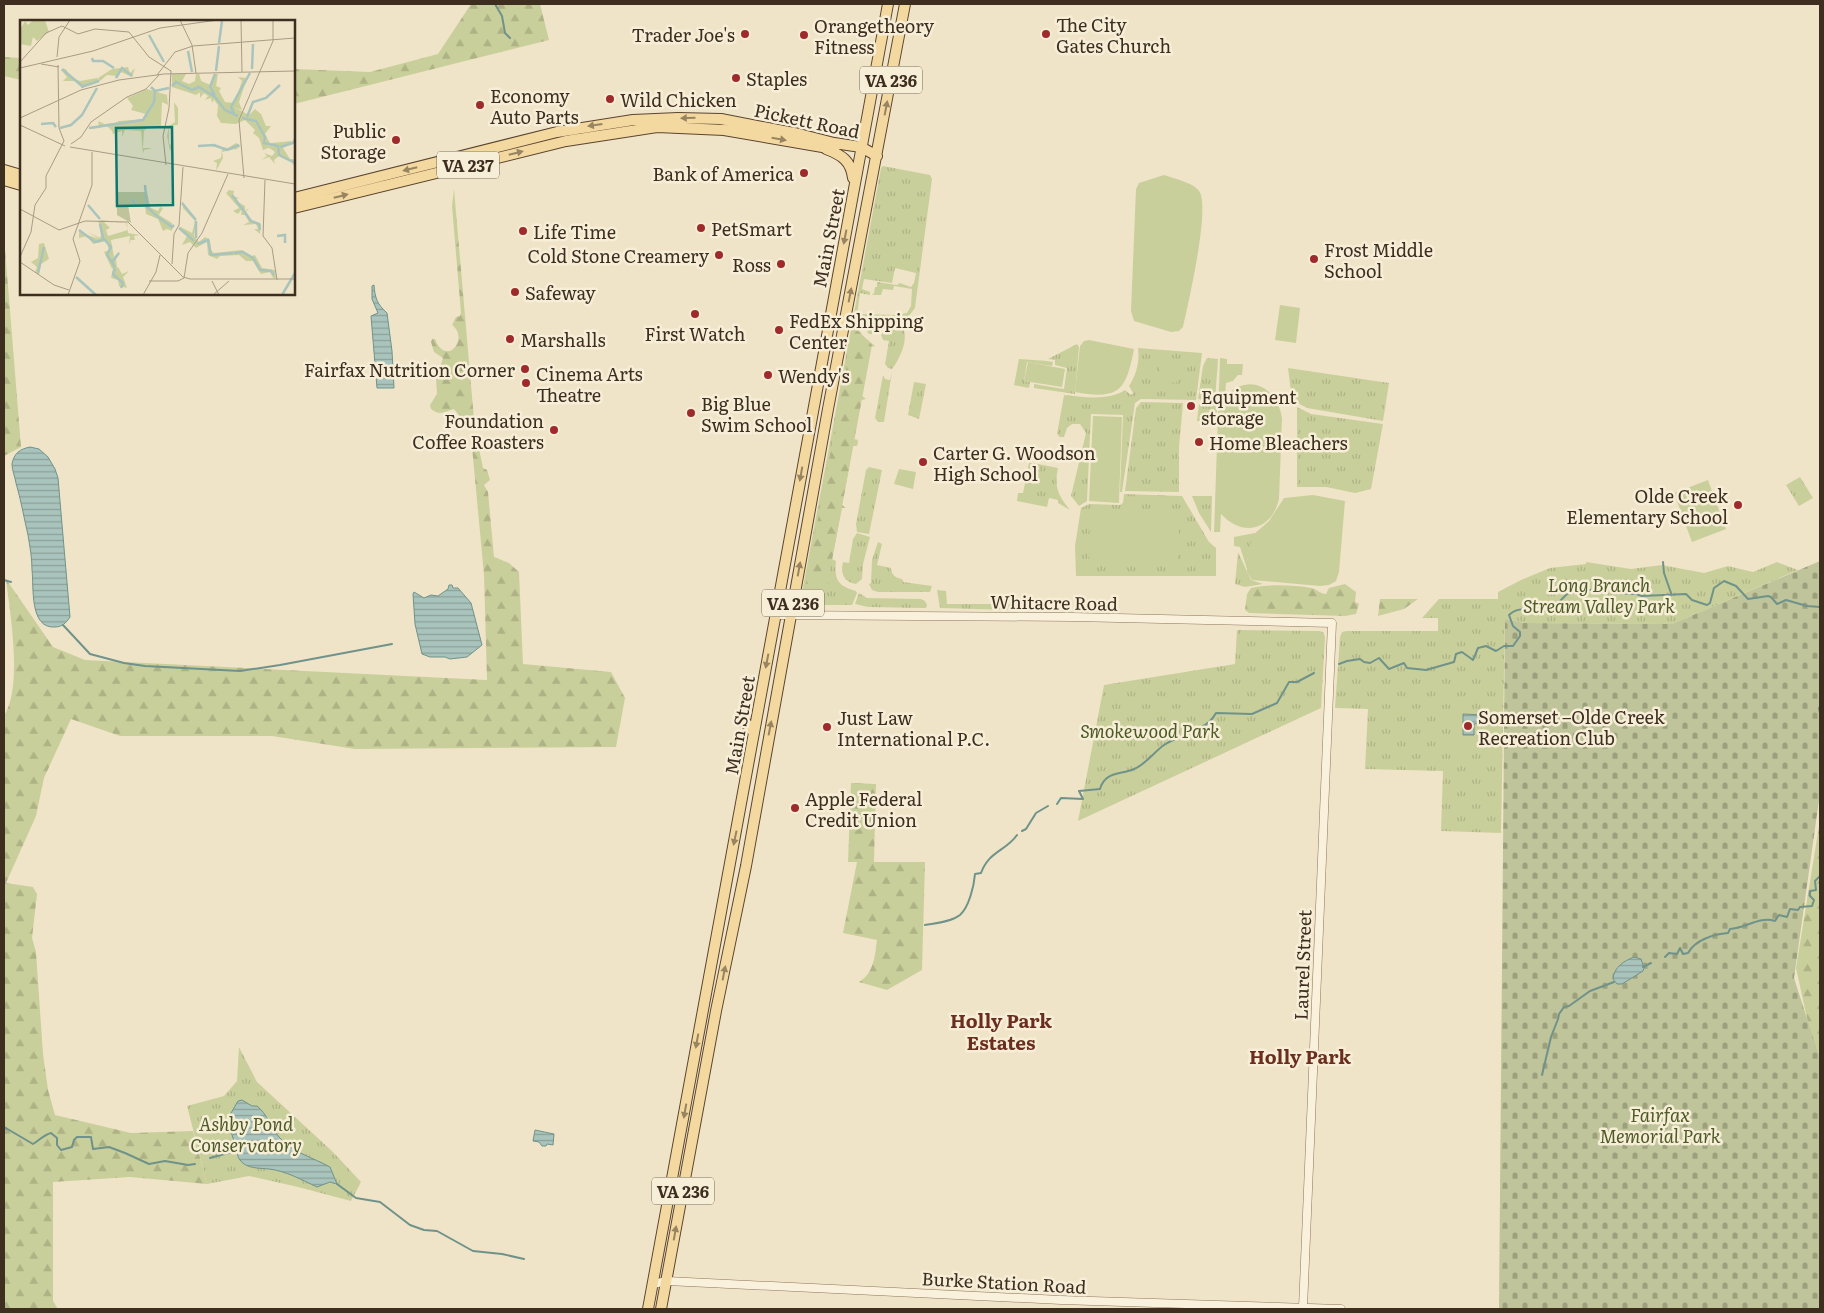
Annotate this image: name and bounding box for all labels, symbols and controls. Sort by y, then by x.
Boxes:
place label: The City Gates Church [1056,11,1171,59]
place label: Orangetheory Fitness [814,12,935,60]
inset map [20,20,295,295]
place label: Trader Joe's [631,21,735,48]
marker: Trader Joe's [739,28,751,40]
marker: The City Gates Church [1040,28,1052,40]
marker: Orangetheory Fitness [798,29,810,41]
place label: Staples [746,65,807,92]
road number: VA 236 [860,66,922,94]
marker: Staples [730,72,742,84]
place label: Economy Auto Parts [490,82,579,130]
place label: Wild Chicken [620,86,737,113]
marker: Wild Chicken [604,93,616,105]
street label: Pickett Road [752,96,862,144]
marker: Economy Auto Parts [474,99,486,111]
one-way arrow [882,99,890,115]
one-way arrow [680,114,696,122]
place label: Public Storage [321,117,386,165]
one-way arrow [587,122,603,130]
marker: Public Storage [390,134,402,146]
one-way arrow [771,136,787,144]
one-way arrow [508,149,523,157]
road number: VA 237 [437,152,499,178]
place label: Bank of America [652,160,794,187]
one-way arrow [403,165,418,173]
marker: Bank of America [798,167,810,179]
street label: Main Street [805,185,851,290]
one-way arrow [334,192,349,200]
place label: PetSmart [711,215,792,242]
place label: Life Time [533,218,616,245]
marker: PetSmart [695,222,707,234]
marker: Life Time [517,225,529,237]
one-way arrow [841,229,849,244]
place label: Frost Middle School [1324,236,1433,284]
place label: Cold Stone Creamery [528,242,710,269]
marker: Cold Stone Creamery [713,249,725,261]
place label: Ross [732,251,771,278]
marker: Frost Middle School [1308,253,1320,265]
marker: Ross [775,258,787,270]
place label: Safeway [525,279,596,306]
marker: Safeway [509,286,521,298]
one-way arrow [846,287,854,302]
place label: FedEx Shipping Center [789,307,925,355]
marker: First Watch [689,308,701,320]
place label: First Watch [645,320,745,347]
marker: FedEx Shipping Center [773,324,785,336]
place label: Marshalls [520,326,606,353]
marker: Marshalls [504,333,516,345]
place label: Fairfax Nutrition Corner [304,356,515,383]
place label: Cinema Arts Theatre [536,360,643,408]
place label: Wendy's [778,362,850,389]
marker: Fairfax Nutrition Corner [519,363,531,375]
marker: Wendy's [762,369,774,381]
marker: Cinema Arts Theatre [520,377,532,389]
place label: Equipment storage [1201,383,1297,431]
place label: Big Blue Swim School [701,390,812,438]
marker: Equipment storage [1185,400,1197,412]
place label: Foundation Coffee Roasters [412,407,544,455]
marker: Big Blue Swim School [685,407,697,419]
marker: Foundation Coffee Roasters [548,424,560,436]
place label: Home Bleachers [1209,429,1348,456]
marker: Home Bleachers [1193,436,1205,448]
place label: Carter G. Woodson High School [933,439,1096,487]
marker: Carter G. Woodson High School [917,456,929,468]
one-way arrow [797,466,805,482]
place label: Olde Creek Elementary School [1566,482,1729,530]
marker: Olde Creek Elementary School [1732,499,1744,511]
one-way arrow [796,560,804,576]
park label: Long Branch Stream Valley Park [1523,571,1675,619]
street label: Whitacre Road [990,587,1118,617]
road number: VA 236 [762,590,824,616]
one-way arrow [763,654,771,669]
street label: Main Street [717,673,761,777]
place label: Somerset –Olde Creek Recreation Club [1478,703,1666,751]
place label: Just Law International P.C. [837,704,990,752]
park label: Smokewood Park [1080,717,1220,744]
one-way arrow [766,720,774,736]
marker: Somerset –Olde Creek Recreation Club [1462,720,1474,732]
marker: Just Law International P.C. [821,721,833,733]
place label: Apple Federal Credit Union [805,785,922,833]
marker: Apple Federal Credit Union [789,802,801,814]
one-way arrow [731,830,739,846]
street label: Laurel Street [1287,909,1317,1021]
one-way arrow [720,964,728,980]
district label: Holly Park Estates [950,1006,1052,1056]
one-way arrow [693,1033,701,1049]
district label: Holly Park [1249,1042,1351,1070]
park label: Fairfax Memorial Park [1599,1101,1721,1149]
one-way arrow [680,1103,688,1119]
park label: Ashby Pond Conservatory [190,1110,302,1158]
road number: VA 236 [652,1178,714,1204]
one-way arrow [671,1225,679,1240]
street label: Burke Station Road [921,1264,1087,1300]

